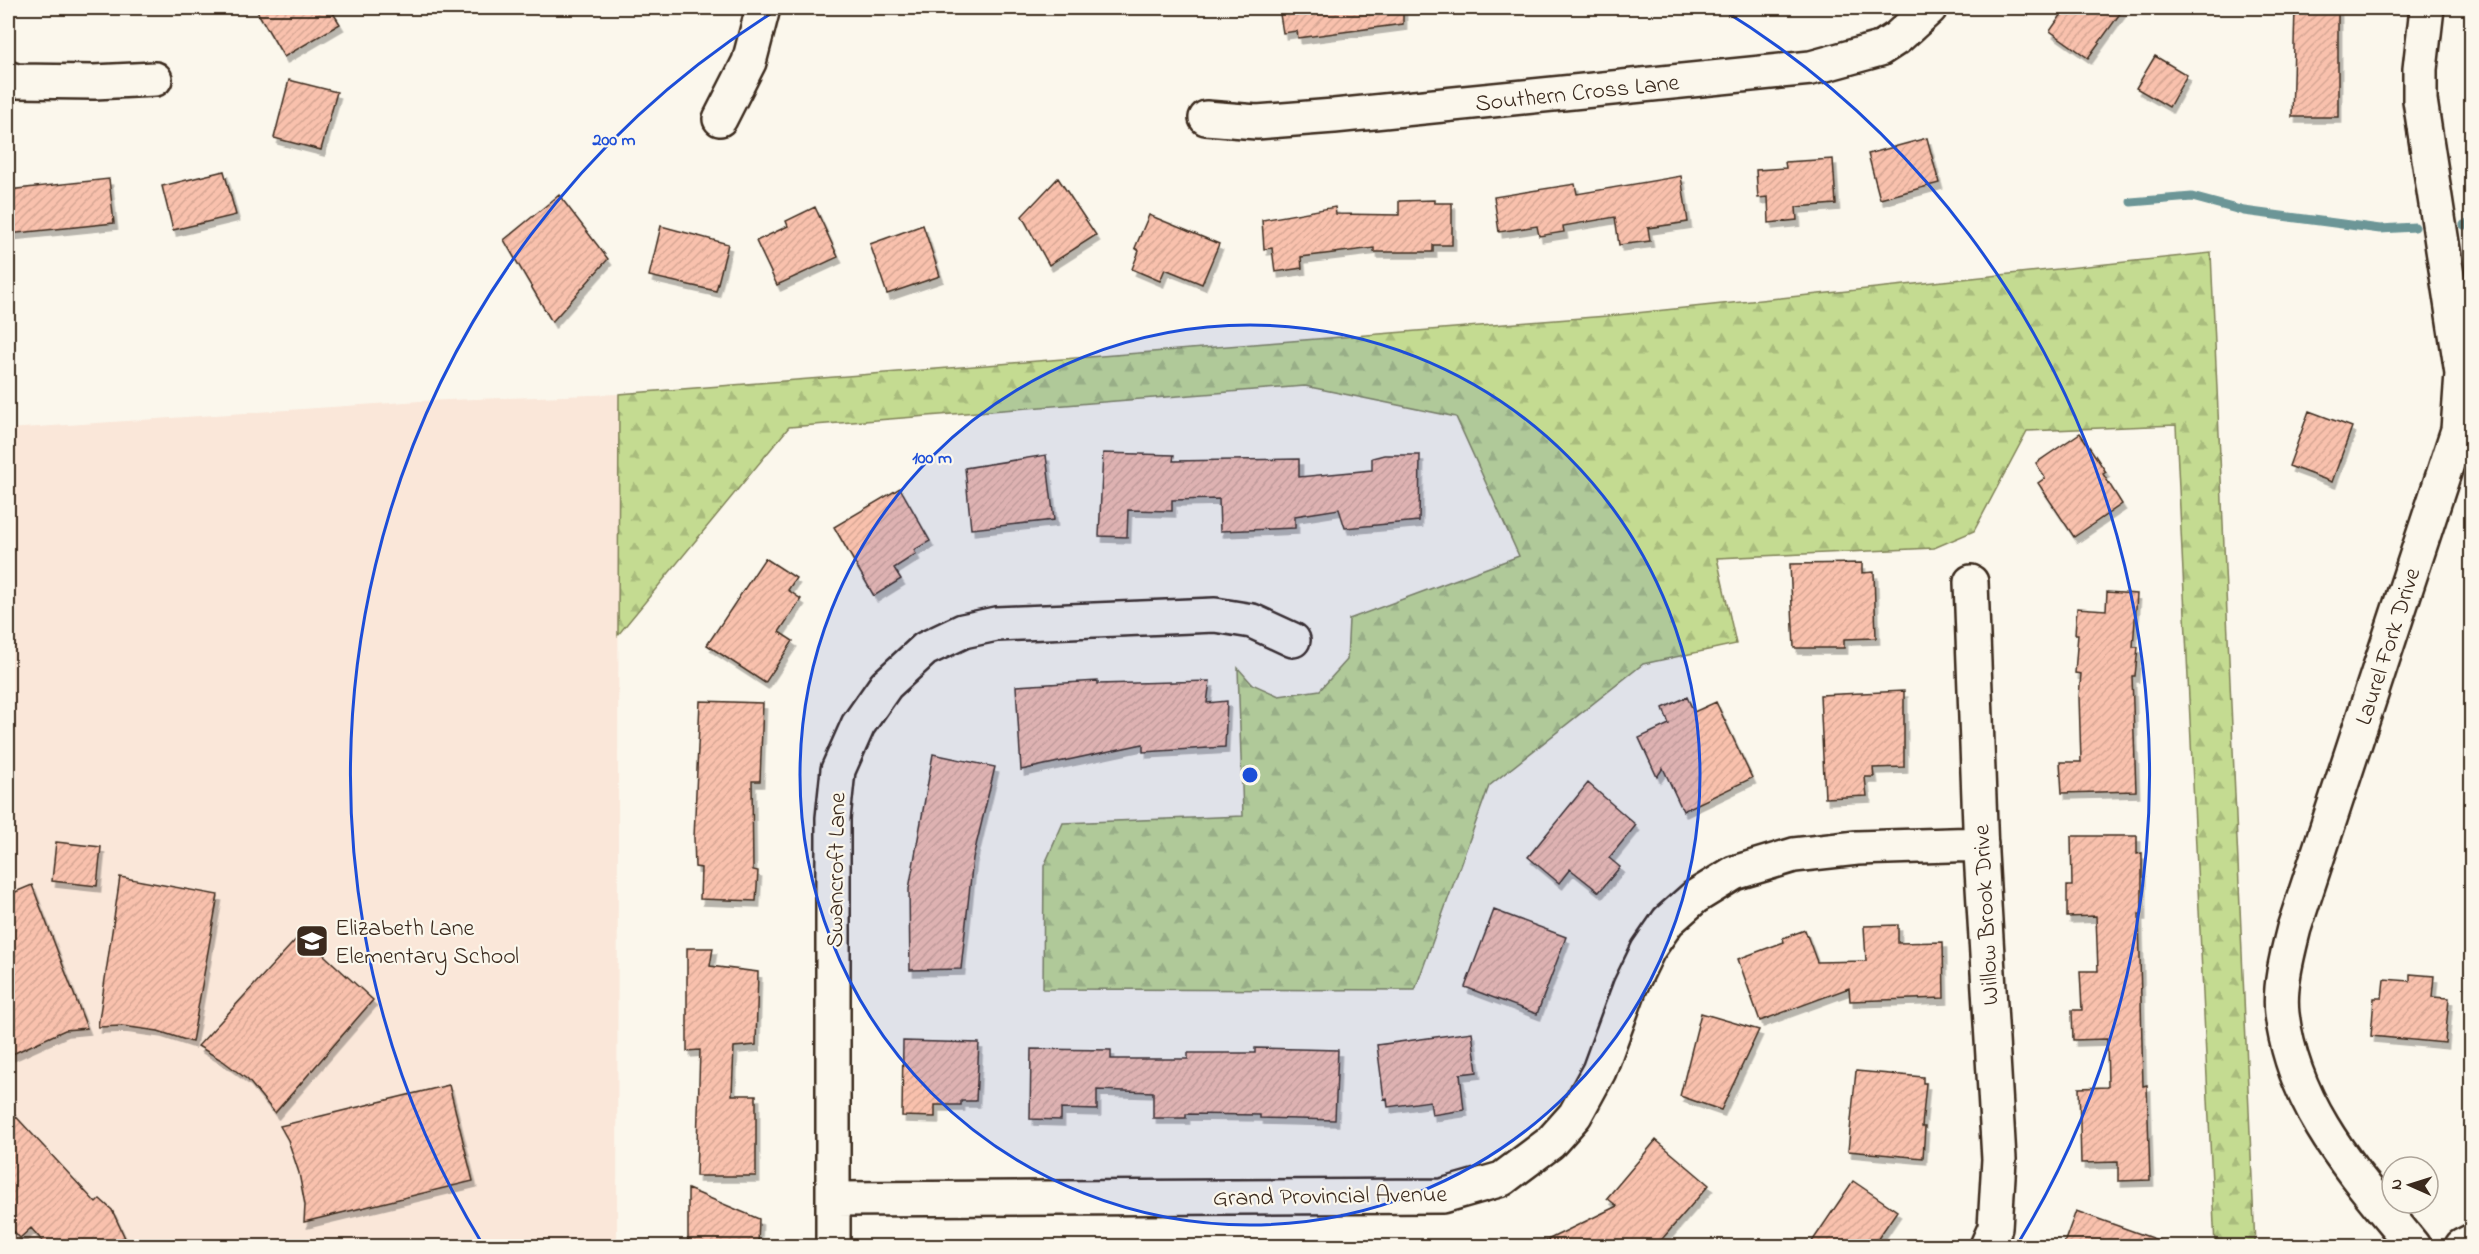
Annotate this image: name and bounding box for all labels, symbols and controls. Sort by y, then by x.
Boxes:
street label: Southern Cross Lane [1474,66,1681,123]
text: 200 m [592,128,636,154]
text: 100 m [912,446,952,472]
street label: Laurel Fork Drive [2347,563,2431,730]
centre of rings [1240,765,1260,785]
street label: Swancroft Lane [819,792,856,948]
street label: Willow Brook Drive [1965,823,2010,1006]
place label: Elizabeth Lane Elementary School [335,912,519,976]
school or university icon: Elizabeth Lane Elementary School [294,923,330,959]
north arrow [2380,1155,2440,1215]
street label: Grand Provincial Avenue [1213,1178,1448,1217]
text: N [2385,1178,2409,1190]

